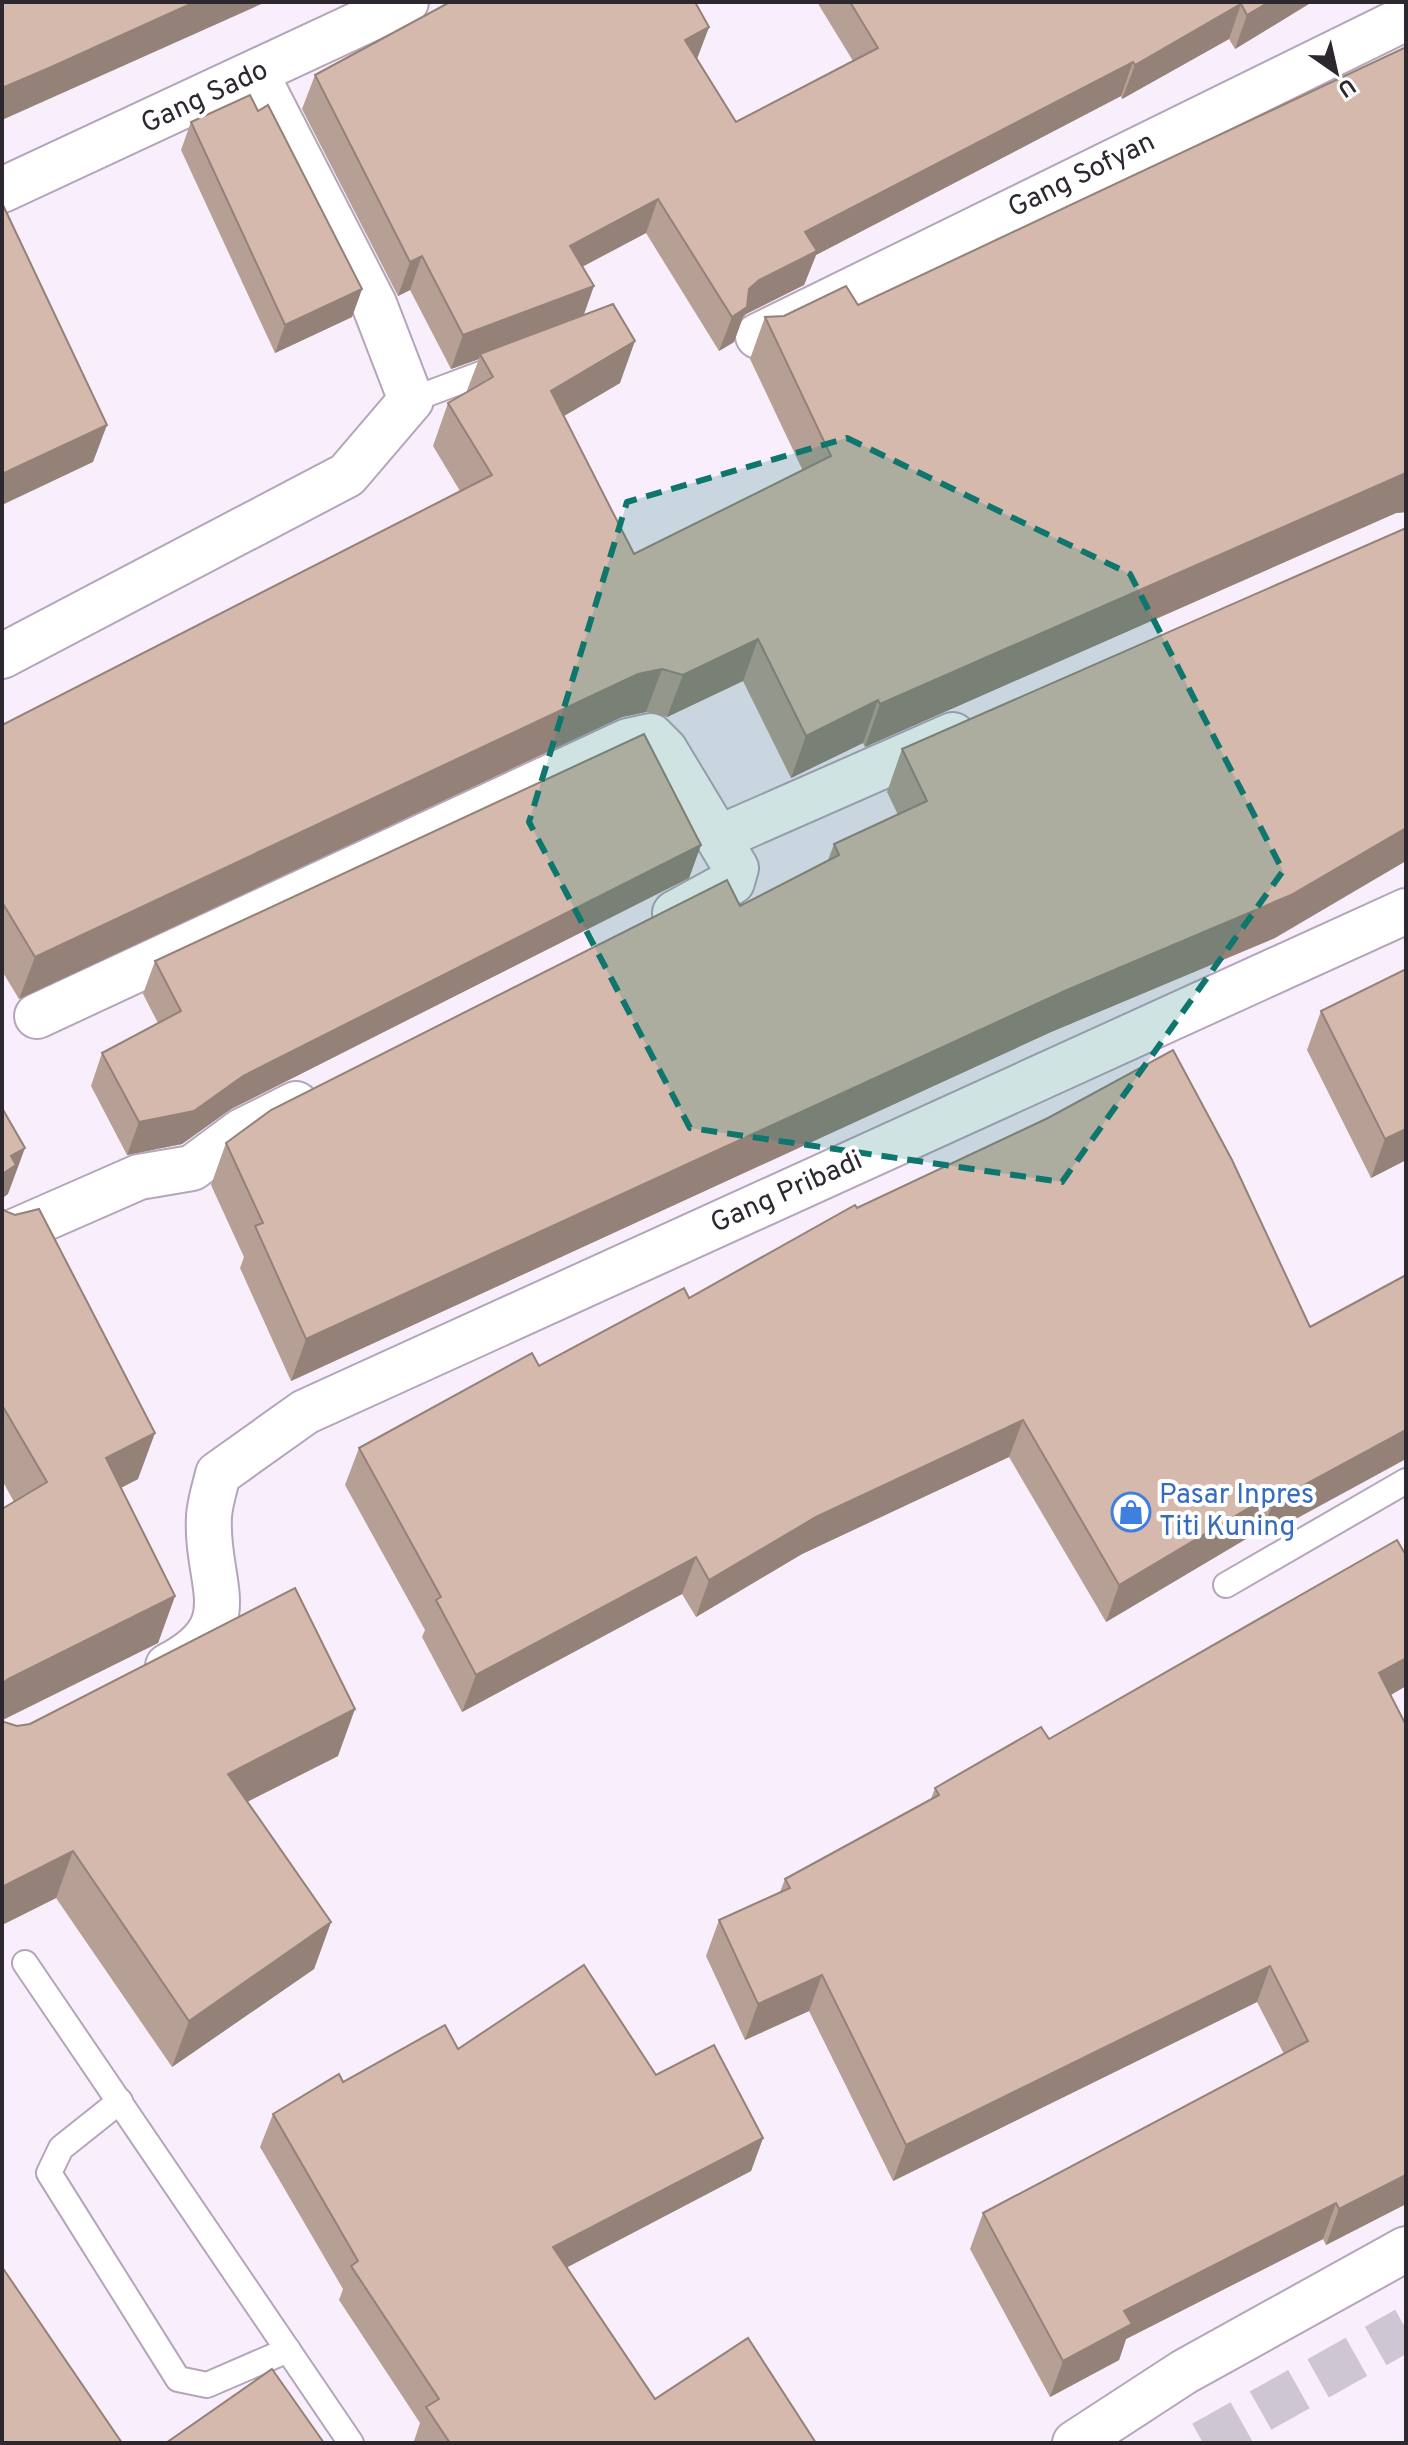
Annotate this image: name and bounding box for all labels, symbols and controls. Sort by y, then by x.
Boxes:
north arrow [1296,32,1376,112]
street label: Gang Sado [136,53,274,143]
text: U [1332,71,1360,102]
street label: Gang Sofyan [1002,125,1162,227]
street label: Gang Pribadi [705,1144,869,1242]
place label: Pasar Inpres Titi Kuning [1159,1478,1314,1546]
shop icon: Pasar Inpres Titi Kuning [1110,1491,1152,1533]

